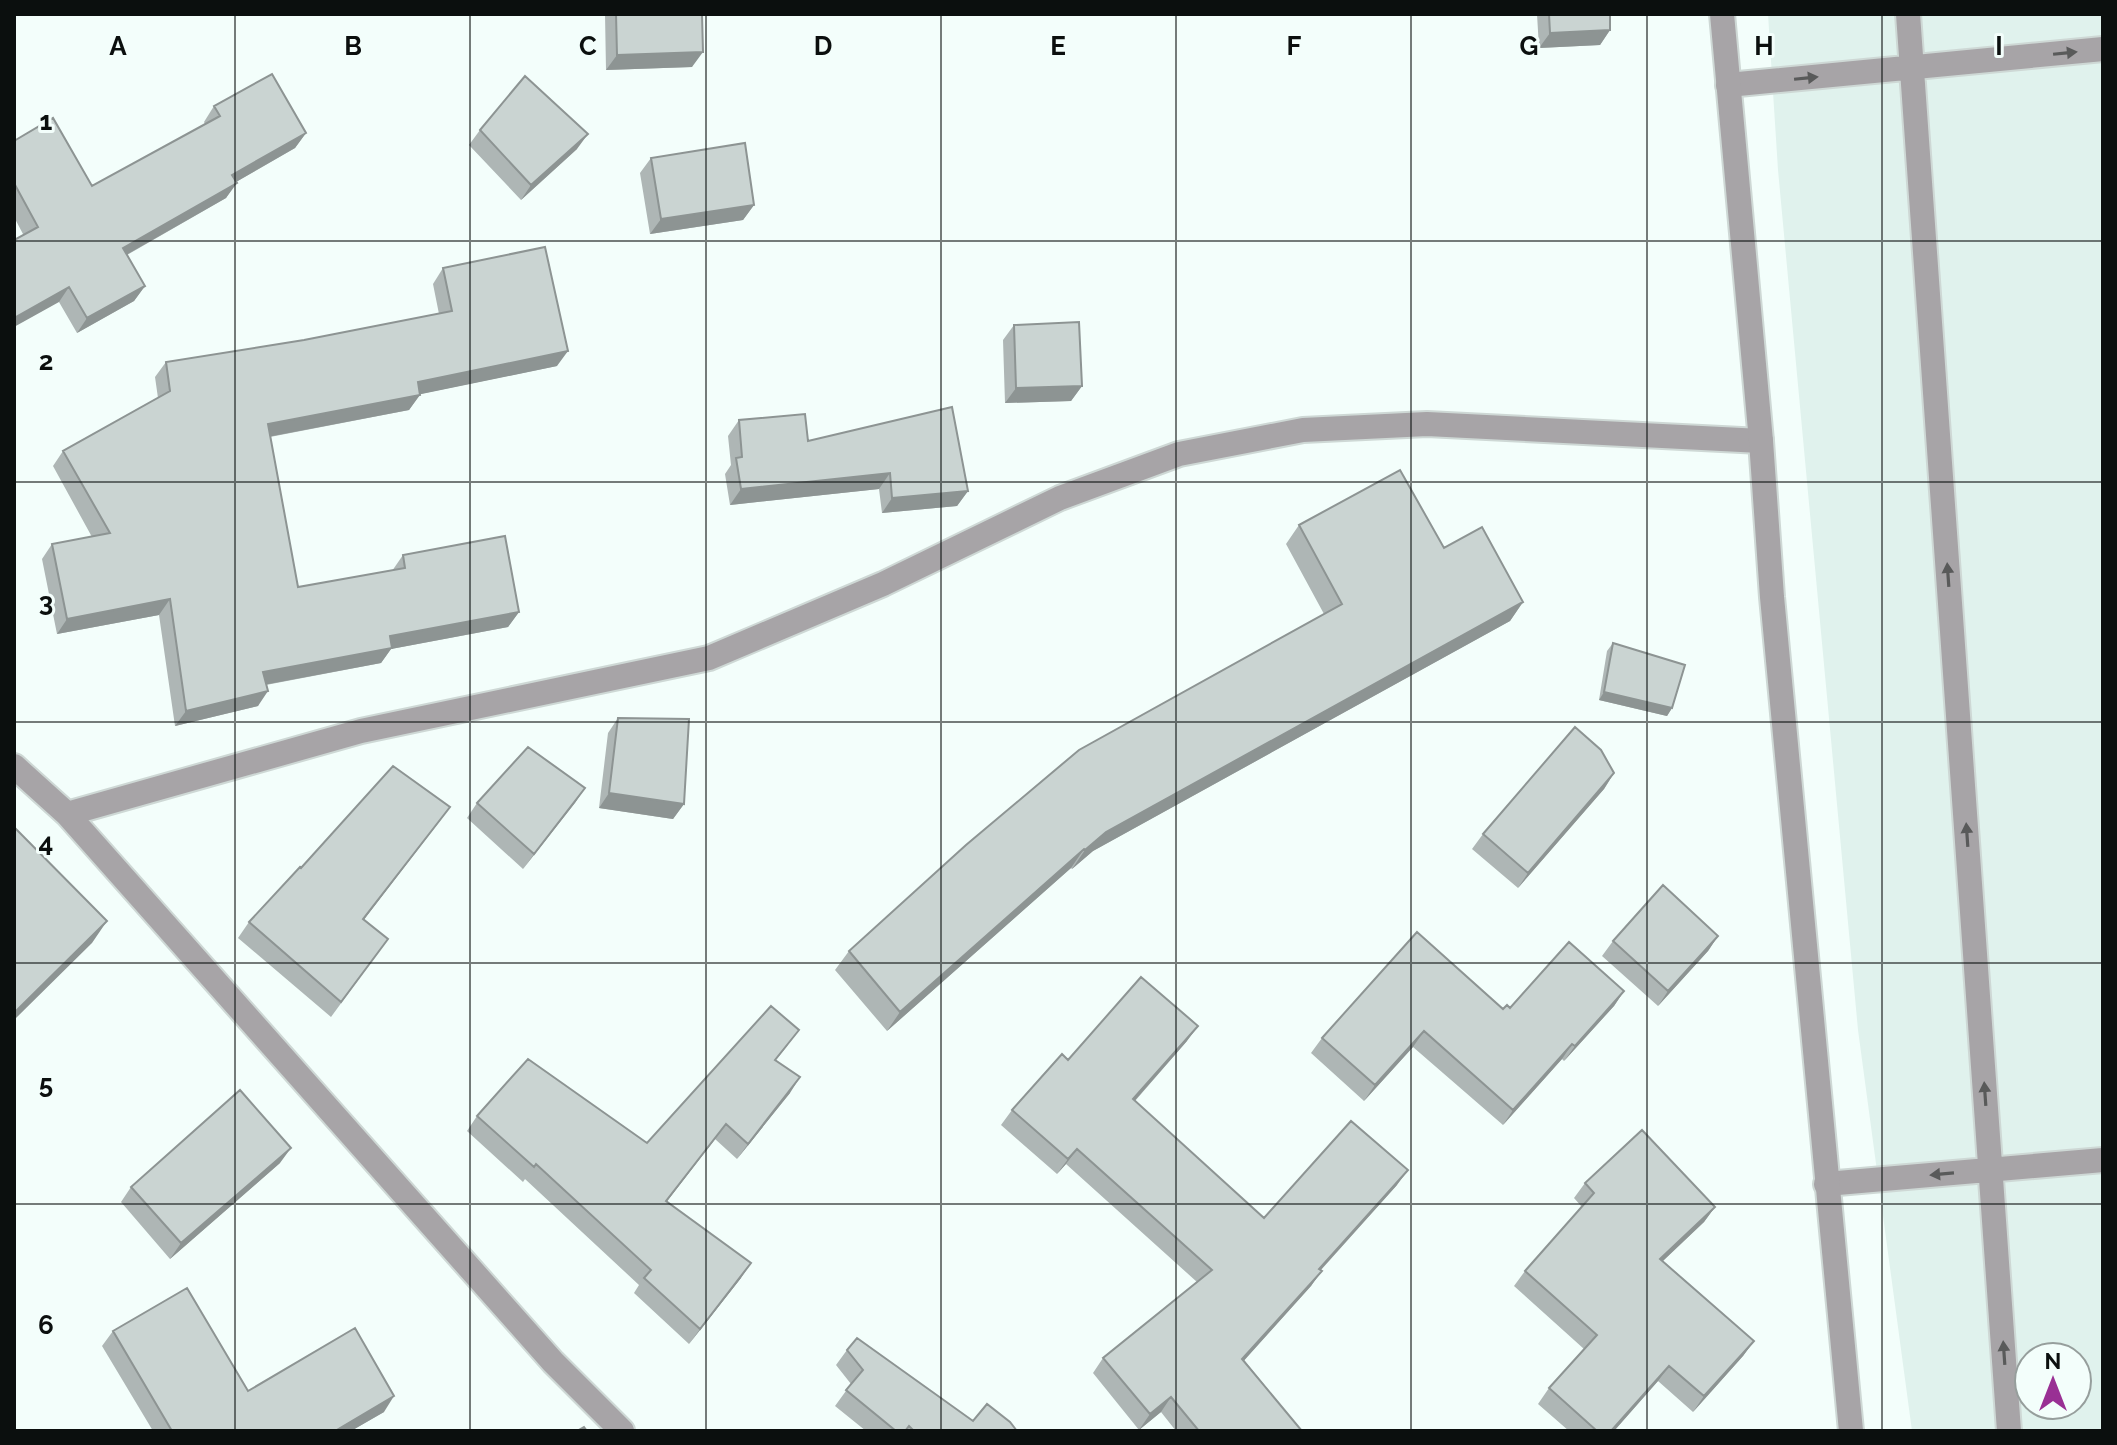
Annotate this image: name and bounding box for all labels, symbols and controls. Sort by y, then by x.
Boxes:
text: A [109,31,127,61]
text: B [344,31,362,61]
text: C [579,31,597,61]
text: D [814,31,832,61]
text: E [1050,31,1066,61]
text: F [1287,31,1302,61]
text: G [1520,31,1538,61]
text: H [1754,31,1774,61]
text: I [1995,31,2003,61]
one-way arrow [2053,46,2078,59]
one-way arrow [1794,71,1819,84]
text: 1 [40,106,53,136]
text: 2 [39,346,53,376]
one-way arrow [1941,562,1954,587]
text: 3 [39,587,53,617]
one-way arrow [1960,822,1973,847]
text: 4 [39,828,53,858]
text: 5 [39,1069,53,1099]
one-way arrow [1978,1081,1991,1106]
one-way arrow [1929,1168,1954,1181]
text: 6 [38,1310,54,1340]
one-way arrow [1997,1340,2010,1365]
north arrow [2013,1341,2093,1421]
text: N [2045,1348,2061,1374]

